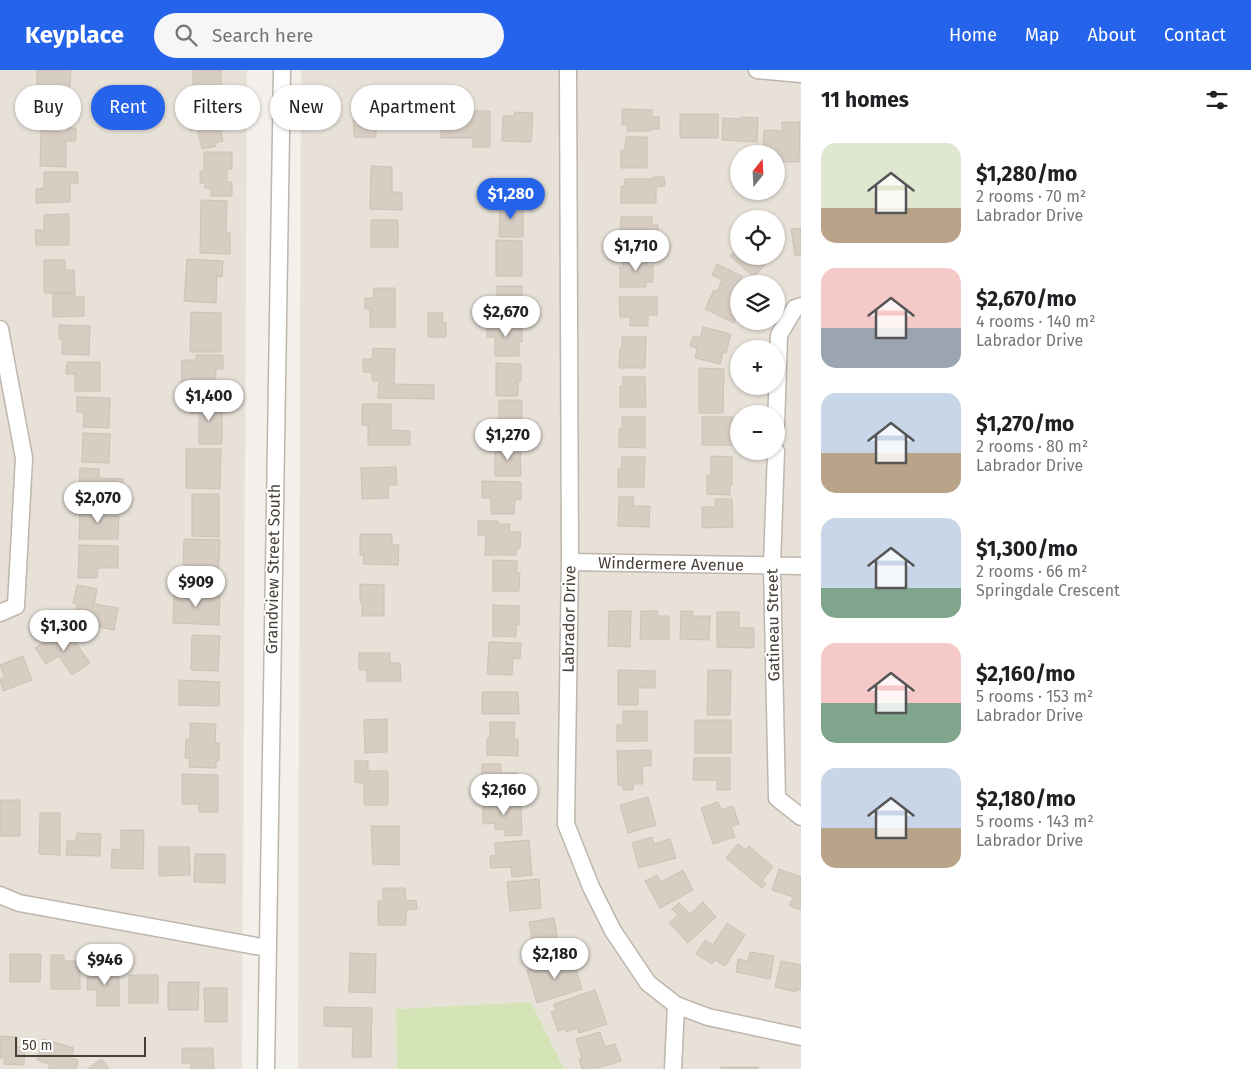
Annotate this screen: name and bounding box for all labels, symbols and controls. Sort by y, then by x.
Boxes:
search box [154,13,504,58]
text: Keyplace [25,21,124,49]
icon: search [172,21,200,49]
text: Search here [212,24,313,47]
text: Home [949,24,997,46]
text: Map [1025,24,1059,46]
text: About [1087,24,1136,46]
text: Contact [1164,24,1226,46]
chip: Buy [15,85,81,130]
chip: Rent [91,85,165,130]
chip: Filters [175,85,260,130]
chip: New [270,85,341,130]
chip: Apartment [351,85,474,130]
icon: filters [1203,86,1231,114]
text: 11 homes [821,87,909,113]
north arrow [730,145,785,200]
map controls [730,145,785,460]
text: $1,280/mo [976,161,1077,187]
icon: home [861,163,921,223]
pin: $1,280 [470,178,552,220]
text: $1,280 [488,184,534,203]
text: 2 rooms · 70 m² [976,187,1086,206]
text: Labrador Drive [976,206,1083,225]
button: locate [730,210,785,265]
pin: $1,710 [595,230,677,272]
text: $1,710 [614,236,658,255]
button: layers [730,275,785,330]
text: $2,670/mo [976,286,1077,312]
icon: home [861,288,921,348]
pin: $2,670 [465,296,547,338]
text: $2,670 [483,302,529,321]
text: 4 rooms · 140 m² [976,312,1095,331]
text: Labrador Drive [976,331,1083,350]
button: + [730,340,785,395]
pin: $1,400 [168,380,250,422]
text: $1,400 [186,386,232,405]
button: − [730,405,785,460]
text: $1,270/mo [976,411,1074,437]
icon: home [861,413,921,473]
pin: $1,270 [467,418,549,461]
text: $1,270 [486,425,530,444]
text: 2 rooms · 80 m² [976,437,1088,456]
text: Labrador Drive [976,456,1083,475]
pin: $2,070 [57,482,139,524]
street label: Grandview Street South [262,484,284,654]
text: $2,070 [75,488,121,507]
text: $1,300/mo [976,536,1078,562]
icon: home [861,538,921,598]
street label: Windermere Avenue [598,553,744,575]
text: 2 rooms · 66 m² [976,562,1087,581]
street label: Labrador Drive [559,565,579,673]
pin: $909 [166,566,226,608]
street label: Gatineau Street [763,568,783,682]
text: $909 [178,572,214,591]
text: Springdale Crescent [976,581,1120,600]
pin: $1,300 [23,610,105,652]
text: $1,300 [41,616,87,635]
text: $2,160/mo [976,661,1075,687]
icon: home [861,663,921,723]
text: 5 rooms · 153 m² [976,687,1093,706]
text: Labrador Drive [976,706,1083,725]
pin: $2,160 [463,774,545,816]
text: $2,160 [482,780,526,799]
text: $2,180/mo [976,786,1076,812]
icon: home [861,788,921,848]
text: 5 rooms · 143 m² [976,812,1094,831]
text: Labrador Drive [976,831,1083,850]
pin: $2,180 [514,938,596,980]
pin: $946 [75,944,135,986]
text: $2,180 [532,944,578,963]
text: $946 [87,950,123,969]
scale bar [15,1034,146,1057]
text: 50 m [22,1037,53,1054]

